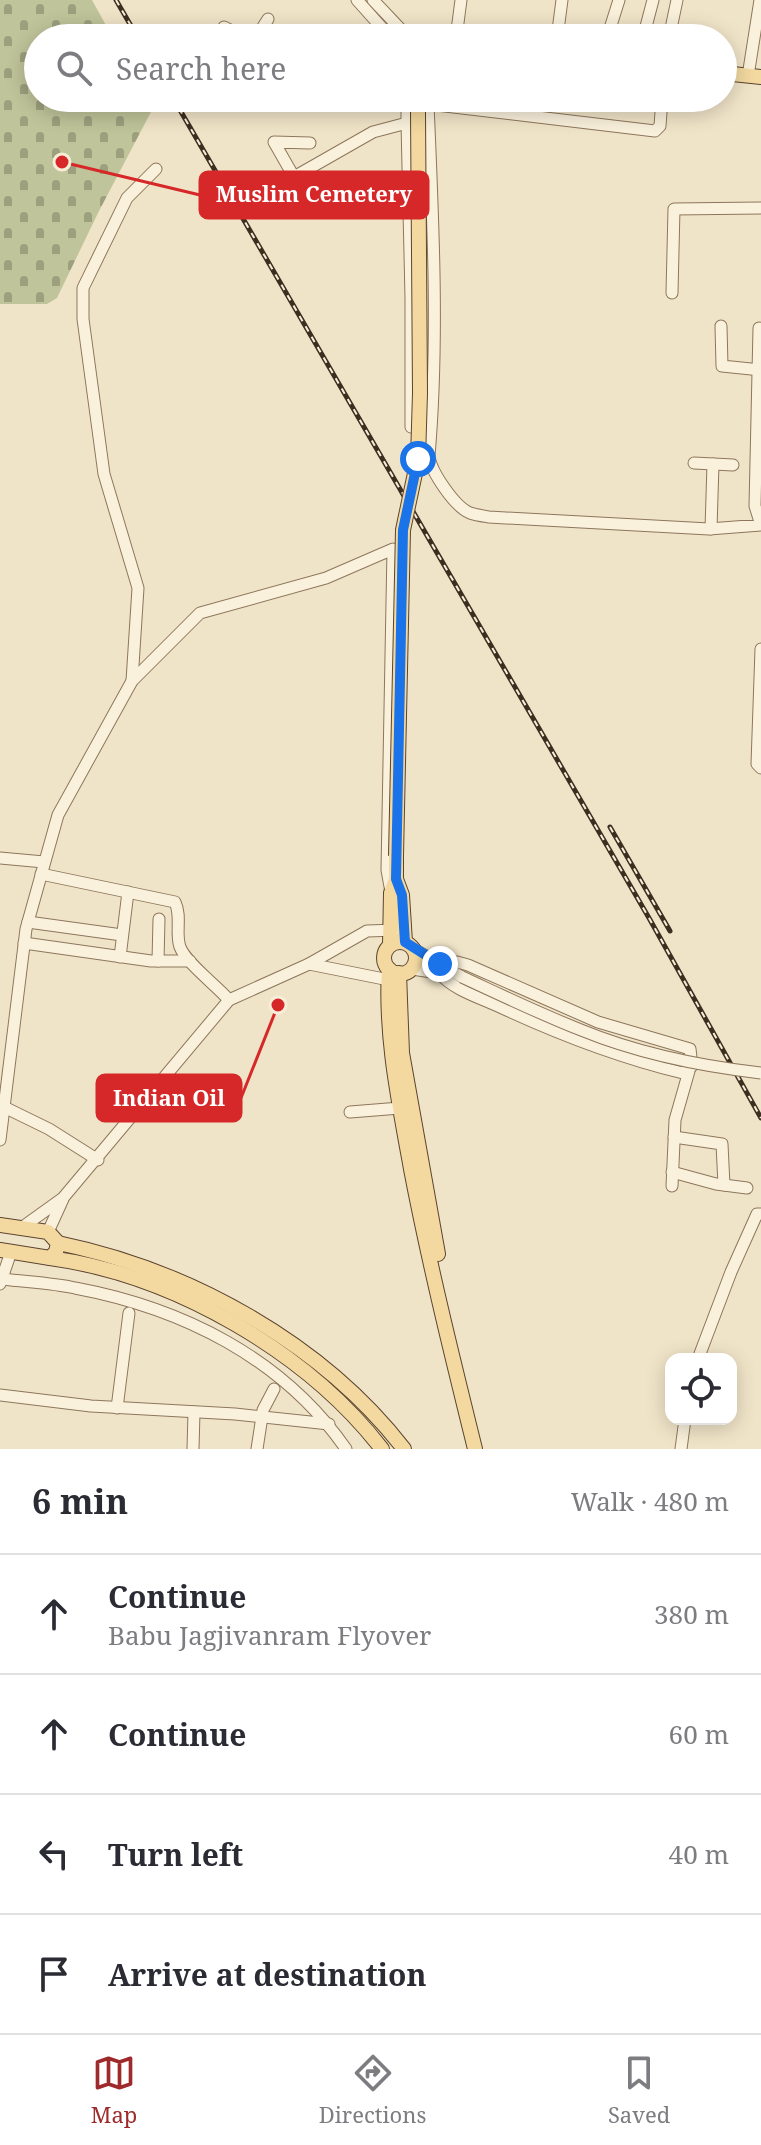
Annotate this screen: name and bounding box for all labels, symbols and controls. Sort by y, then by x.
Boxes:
search box [24,24,737,112]
icon: search [52,46,96,90]
text: Search here [116,48,286,89]
callout: Muslim Cemetery [200,172,428,218]
text: Muslim Cemetery [216,178,412,208]
route start [400,441,436,477]
route end [422,946,458,982]
callout: Indian Oil [97,1075,241,1121]
text: Indian Oil [113,1082,225,1112]
map controls [665,1353,737,1425]
button: locate [665,1353,737,1425]
text: 6 min [32,1478,128,1524]
text: Walk · 480 m [571,1483,729,1519]
text: Continue [108,1576,246,1617]
icon: ahead [32,1592,76,1636]
text: 380 m [654,1596,729,1632]
text: Babu Jagjivanram Flyover [108,1617,431,1653]
icon: ahead [32,1712,76,1756]
text: Continue [108,1714,246,1755]
text: 60 m [669,1716,729,1752]
icon: left [32,1832,76,1876]
text: Turn left [108,1834,243,1875]
text: 40 m [669,1836,729,1872]
icon: arrive [32,1952,76,1996]
text: Arrive at destination [108,1954,427,1995]
tab: Map [91,2051,137,2129]
tab: Directions [319,2051,426,2129]
tab: Saved [608,2051,670,2129]

